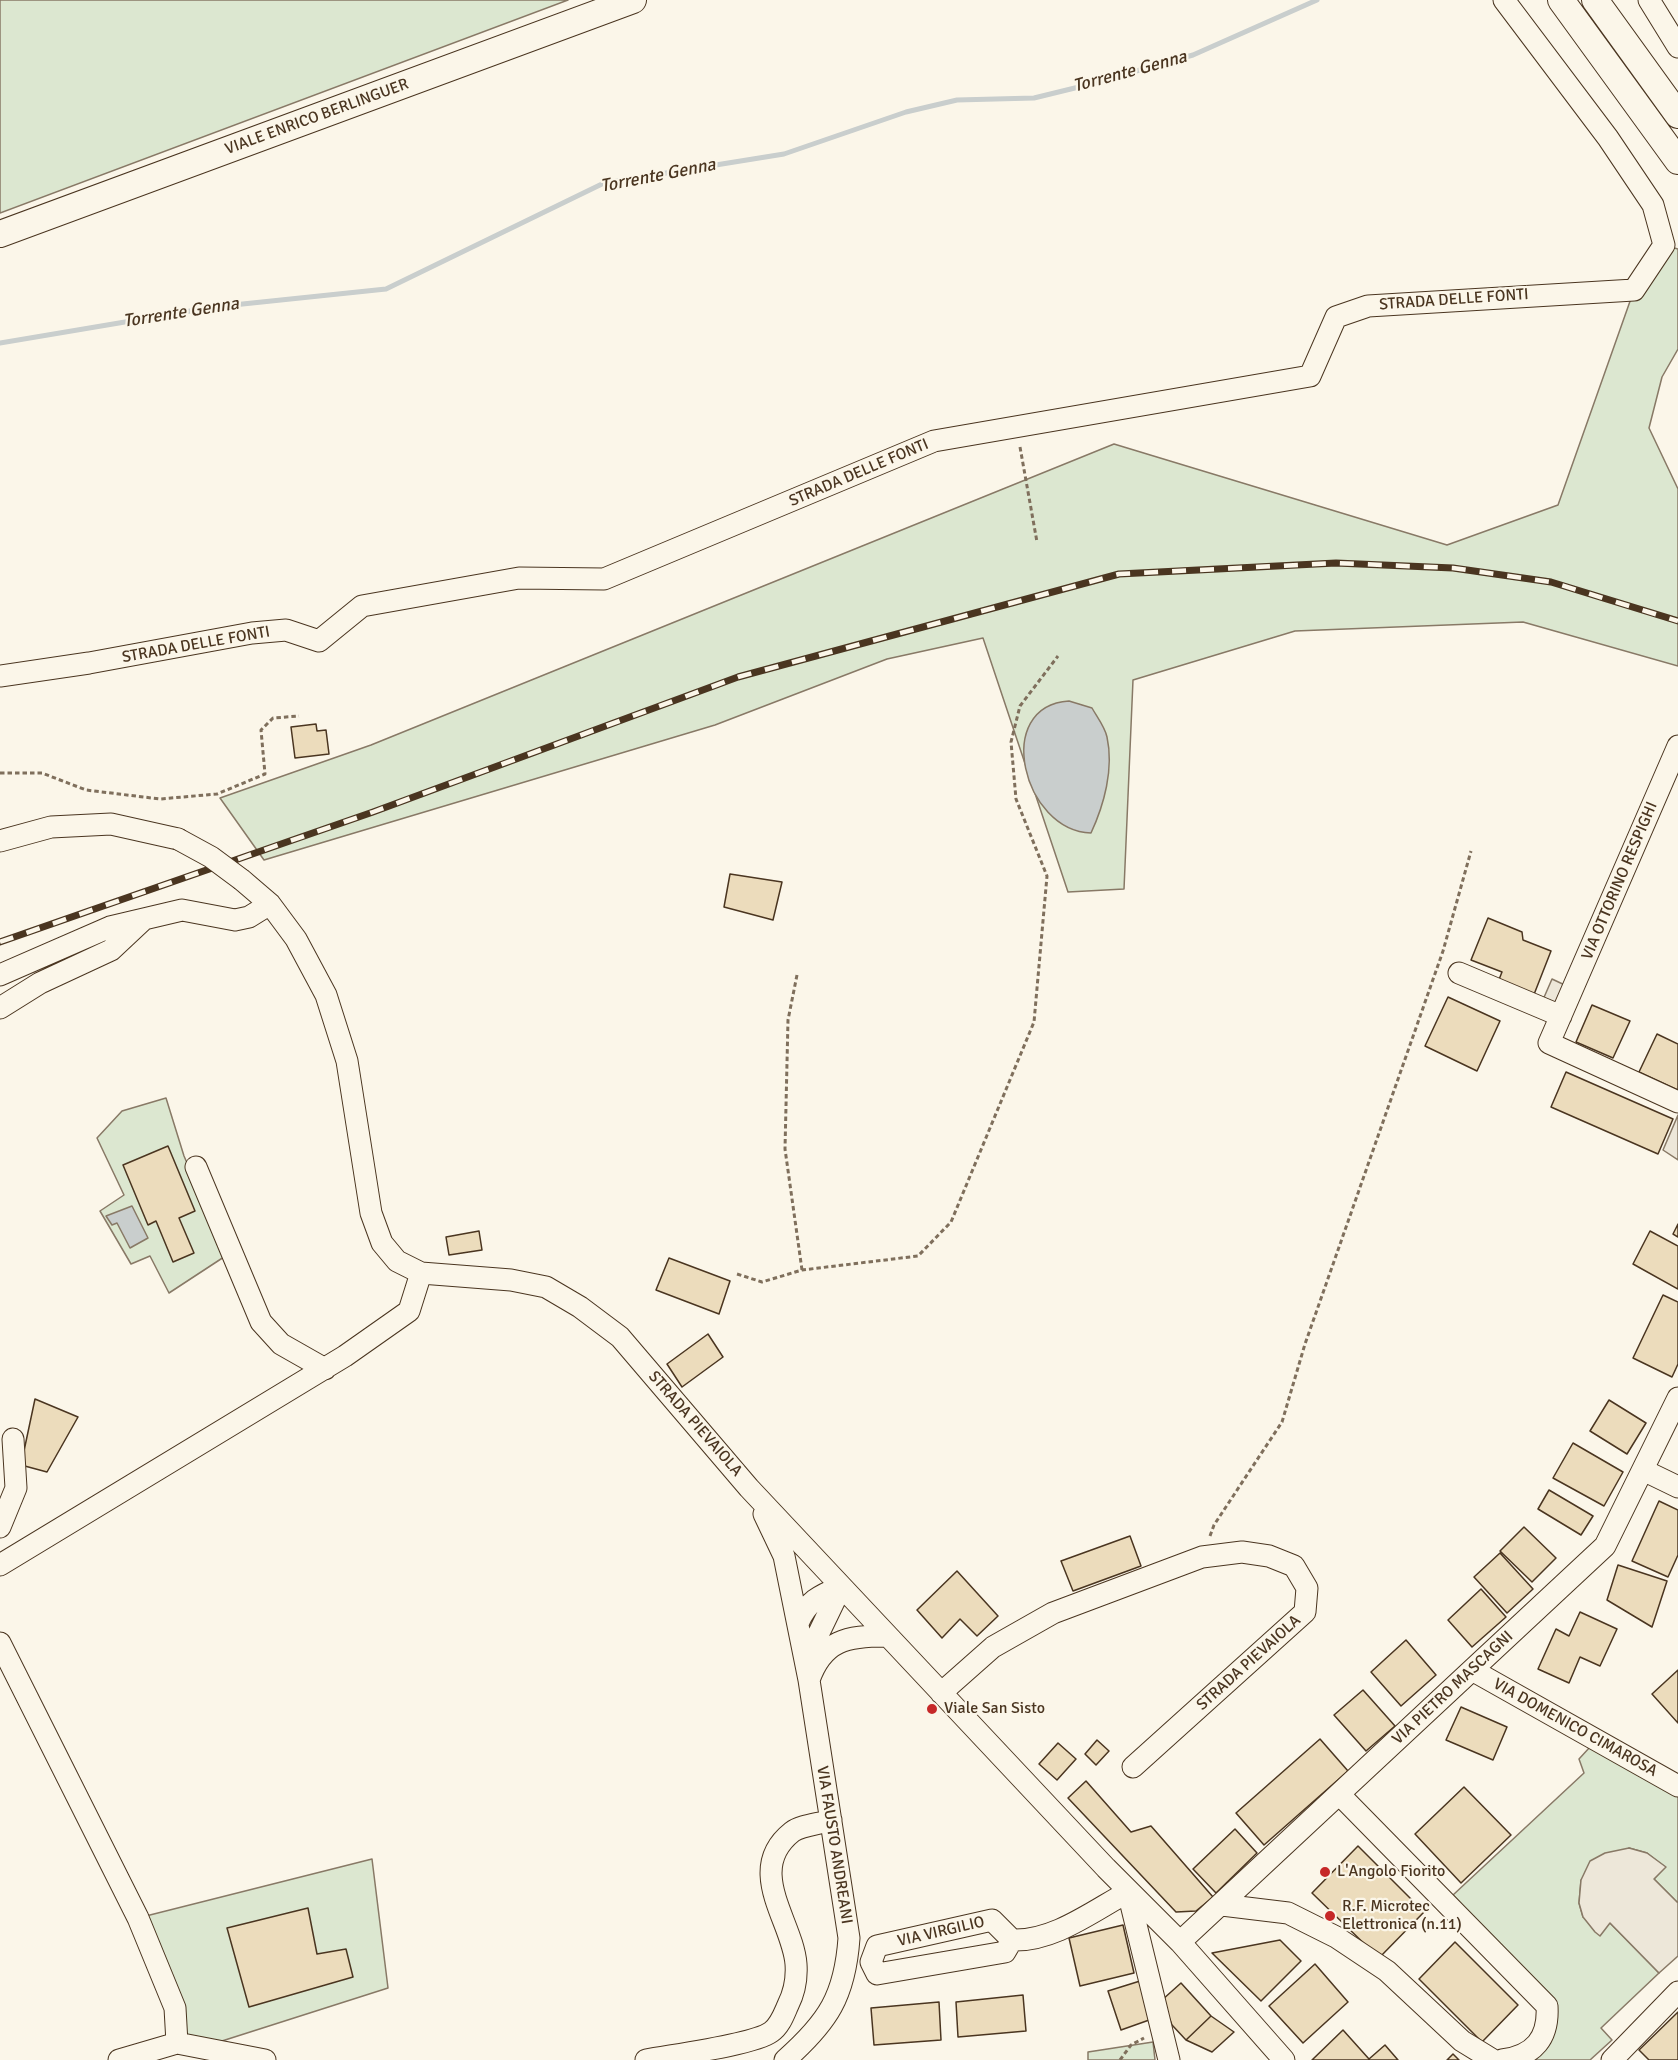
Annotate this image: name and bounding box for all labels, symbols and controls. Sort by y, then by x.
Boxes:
water label: Torrente Genna [1071,46,1189,98]
street label: VIALE ENRICO BERLINGUER [223,75,411,159]
water label: Torrente Genna [599,154,717,198]
street label: STRADA DELLE FONTI [1379,285,1529,315]
water label: Torrente Genna [122,293,240,333]
street label: STRADA DELLE FONTI [786,435,932,511]
street label: STRADA DELLE FONTI [121,623,271,667]
street label: VIA OTTORINO RESPIGHI [1578,799,1662,963]
street label: STRADA PIEVAIOLA [644,1367,746,1481]
street label: STRADA PIEVAIOLA [1193,1611,1305,1715]
street label: VIA PIETRO MASCAGNI [1389,1627,1517,1749]
street label: VIA DOMENICO CIMAROSA [1490,1675,1660,1781]
place label: Viale San Sisto [944,1699,1045,1719]
marker: Viale San Sisto [925,1702,939,1716]
street label: VIA FAUSTO ANDREANI [812,1765,856,1925]
place label: L'Angolo Fiorito [1337,1862,1445,1882]
marker: L'Angolo Fiorito [1318,1865,1332,1879]
place label: R.F. Microtec Elettronica (n.11) [1342,1897,1462,1935]
marker: R.F. Microtec Elettronica (n.11) [1323,1909,1337,1923]
street label: VIA VIRGILIO [896,1913,986,1951]

